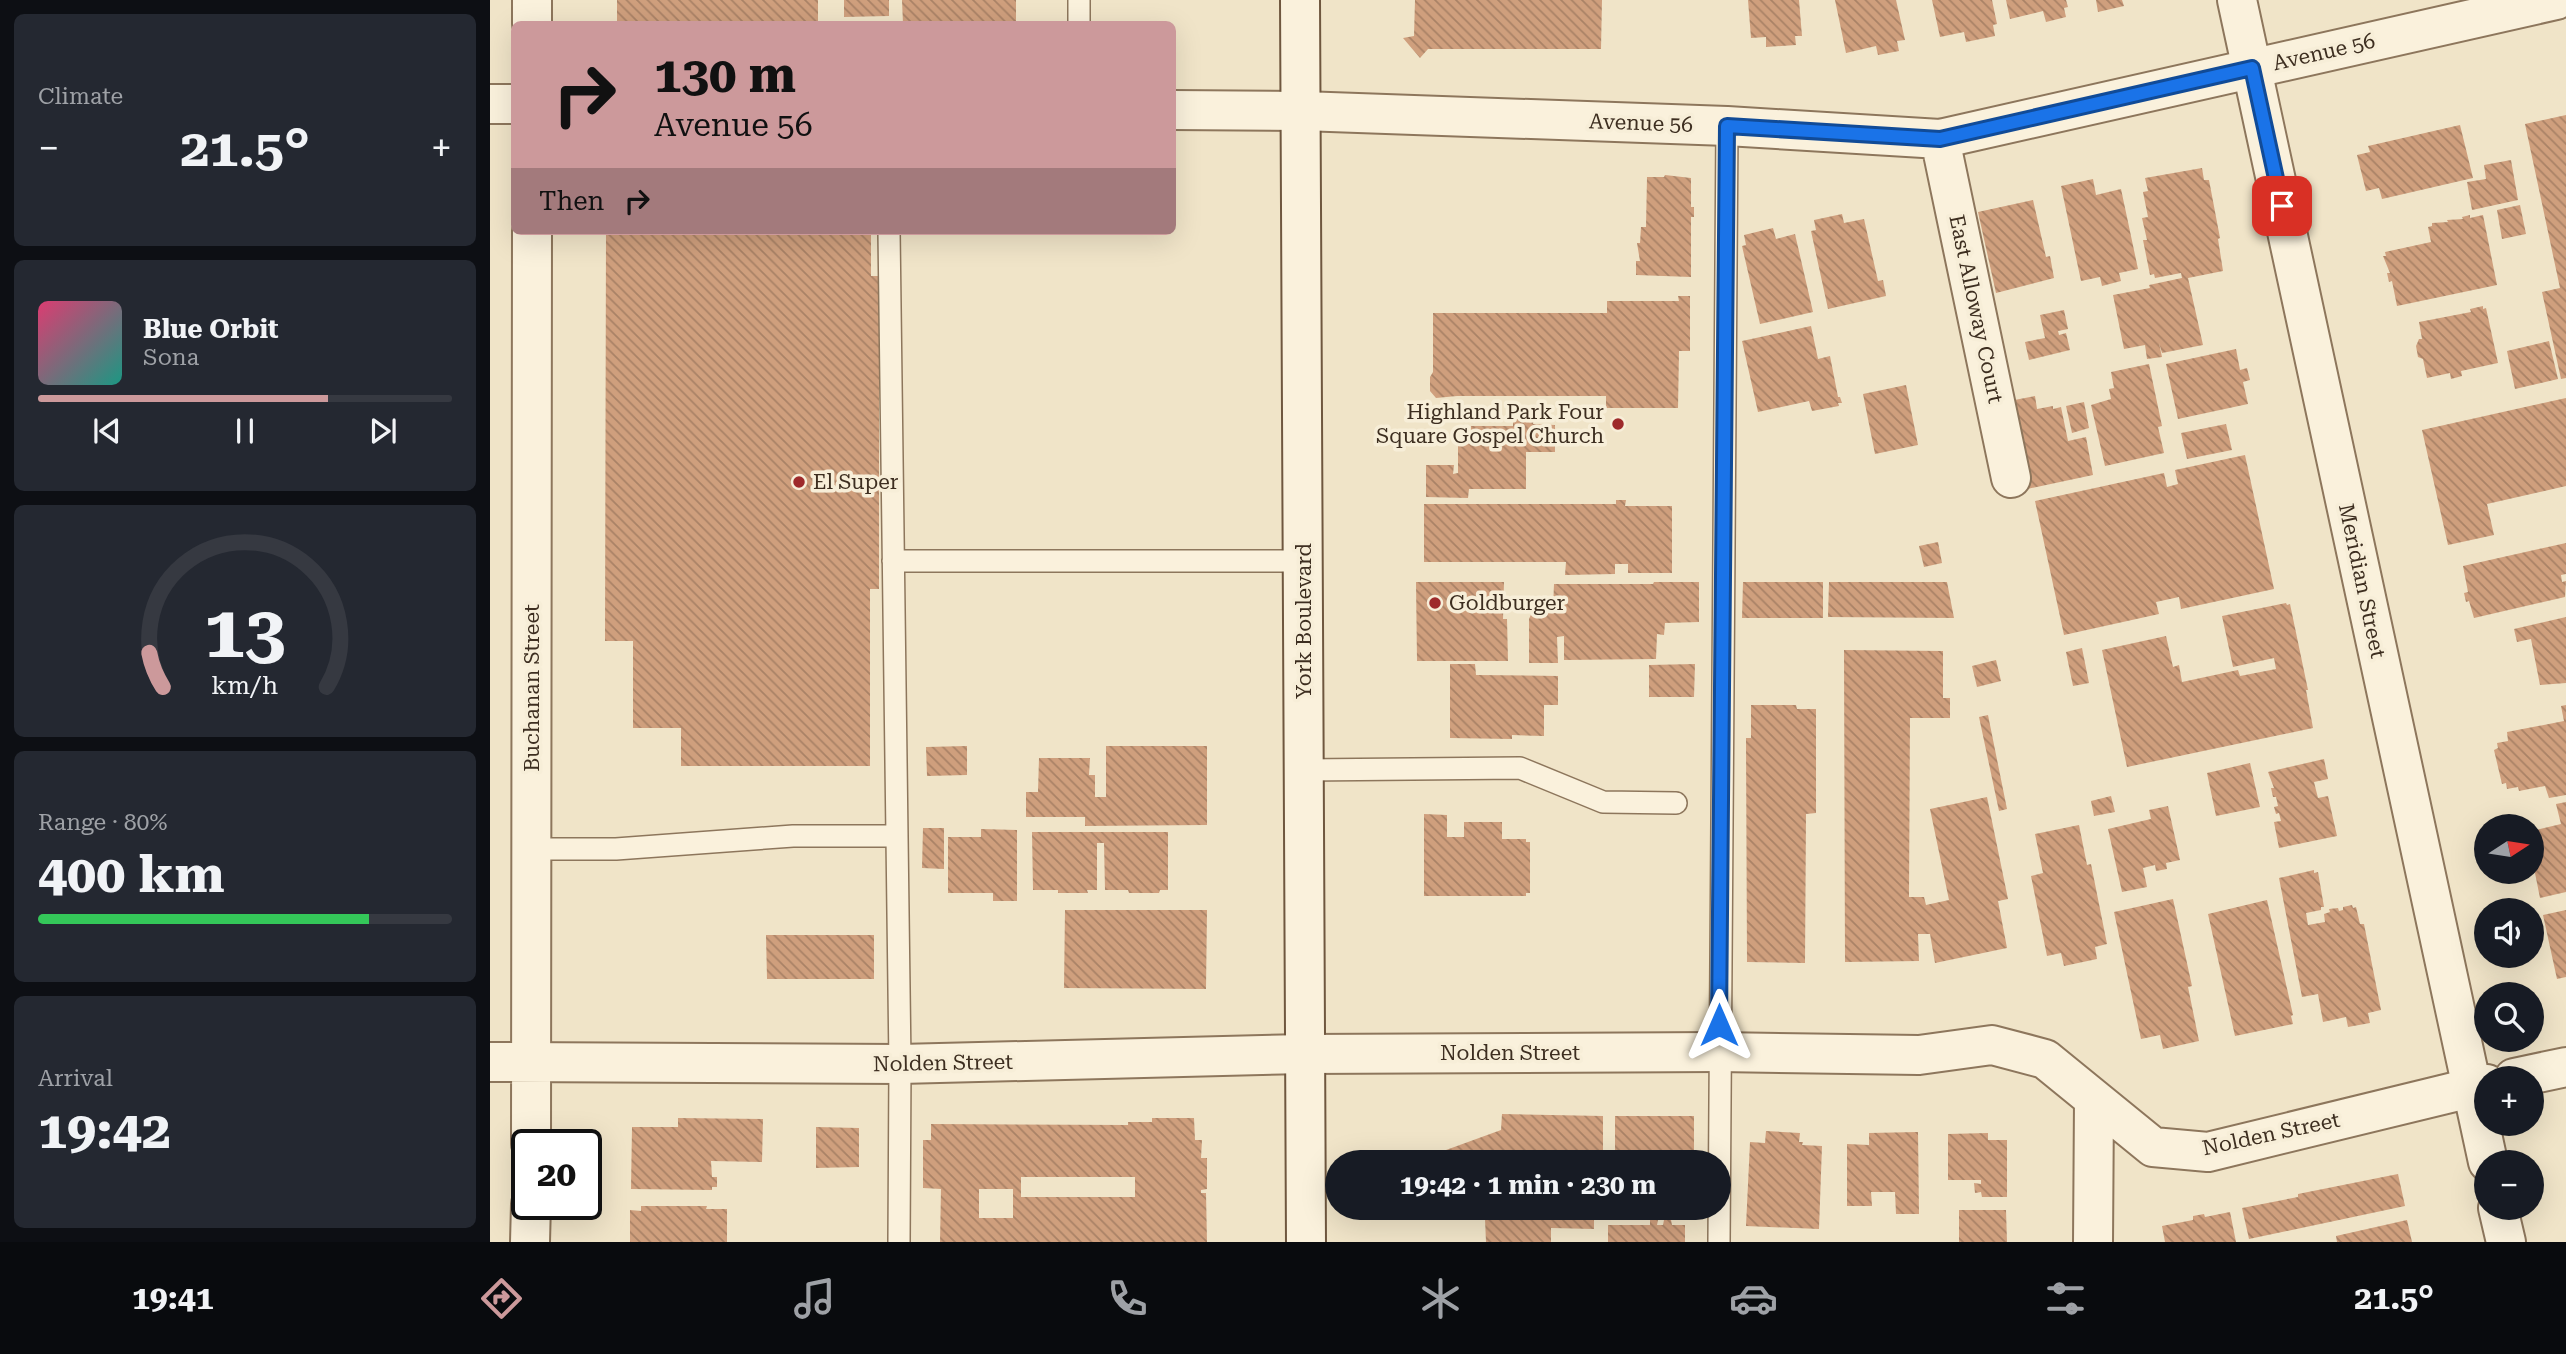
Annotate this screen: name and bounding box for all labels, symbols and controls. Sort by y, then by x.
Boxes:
street label: Avenue 56 [2271,29,2377,75]
text: 130 m [654,47,796,104]
icon: right [539,49,630,140]
text: Climate [38,83,123,110]
text: Avenue 56 [654,106,813,144]
street label: Avenue 56 [1589,109,1693,137]
text: 21.5° [180,118,310,179]
text: − [38,126,59,170]
text: + [431,126,452,170]
pin [2252,176,2312,236]
icon: right [618,182,656,220]
text: Then [539,186,604,216]
icon: arrive [2263,187,2301,225]
street label: East Alloway Court [1944,213,2008,406]
text: Blue Orbit [143,314,279,344]
text: Sona [143,344,199,371]
place label: Highland Park Four Square Gospel Church [1376,400,1604,448]
icon: previous [88,412,126,450]
icon: pause [226,412,264,450]
icon: next [364,412,402,450]
marker: Highland Park Four Square Gospel Church [1610,416,1626,432]
place label: El Super [813,470,899,494]
marker: El Super [791,474,807,490]
street label: Meridian Street [2334,502,2390,661]
street label: York Boulevard [1292,543,1316,699]
text: 13 [204,590,286,675]
place label: Goldburger [1449,591,1565,615]
marker: Goldburger [1427,595,1443,611]
street label: Buchanan Street [520,604,544,772]
text: km/h [212,671,278,700]
text: Range · 80% [38,809,167,836]
north arrow [2474,814,2544,884]
map controls [2474,814,2544,1220]
text: 400 km [38,844,225,905]
button: sound [2474,898,2544,968]
button: search [2474,982,2544,1052]
position arrow [1682,988,1756,1062]
street label: Nolden Street [1440,1041,1580,1065]
street label: Nolden Street [873,1050,1013,1076]
text: Arrival [38,1065,113,1092]
button: + [2474,1066,2544,1136]
text: 19:42 [38,1100,171,1161]
street label: Nolden Street [2200,1108,2342,1160]
speed limit sign: 20 [511,1129,602,1220]
button: − [2474,1150,2544,1220]
text: 19:42 · 1 min · 230 m [1400,1170,1656,1200]
icon: directions [477,1274,526,1323]
icon: music [790,1274,839,1323]
icon: phone [1103,1274,1152,1323]
icon: climate [1416,1274,1465,1323]
icon: car [1729,1274,1778,1323]
icon: filters [2041,1274,2090,1323]
text: 19:41 [132,1279,214,1317]
text: 21.5° [2354,1279,2434,1317]

